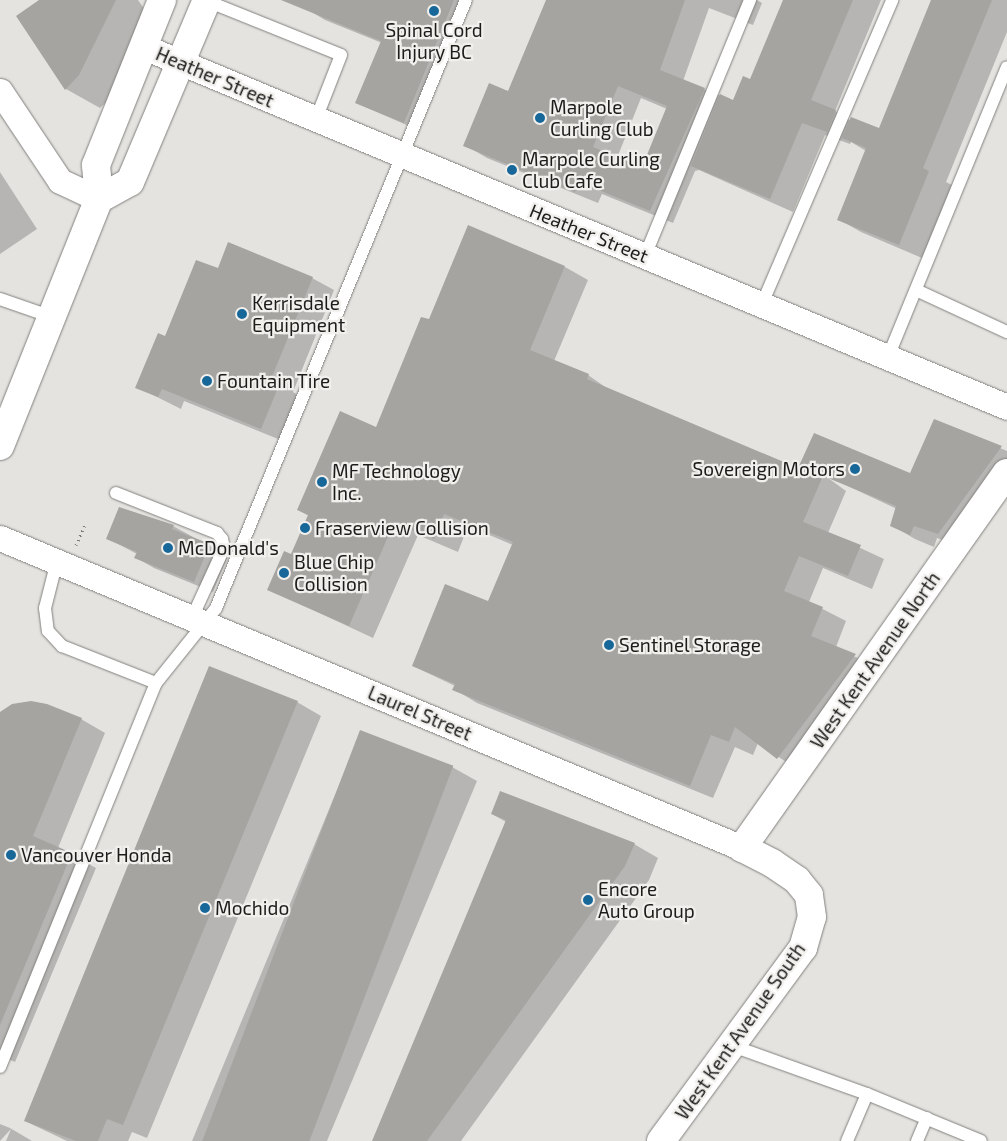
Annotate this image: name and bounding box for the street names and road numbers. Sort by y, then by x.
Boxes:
street label: Heather Street [152,42,278,112]
street label: Heather Street [526,199,652,267]
street label: West Kent Avenue North [805,567,945,753]
street label: Laurel Street [364,681,476,745]
street label: West Kent Avenue South [670,938,810,1124]

